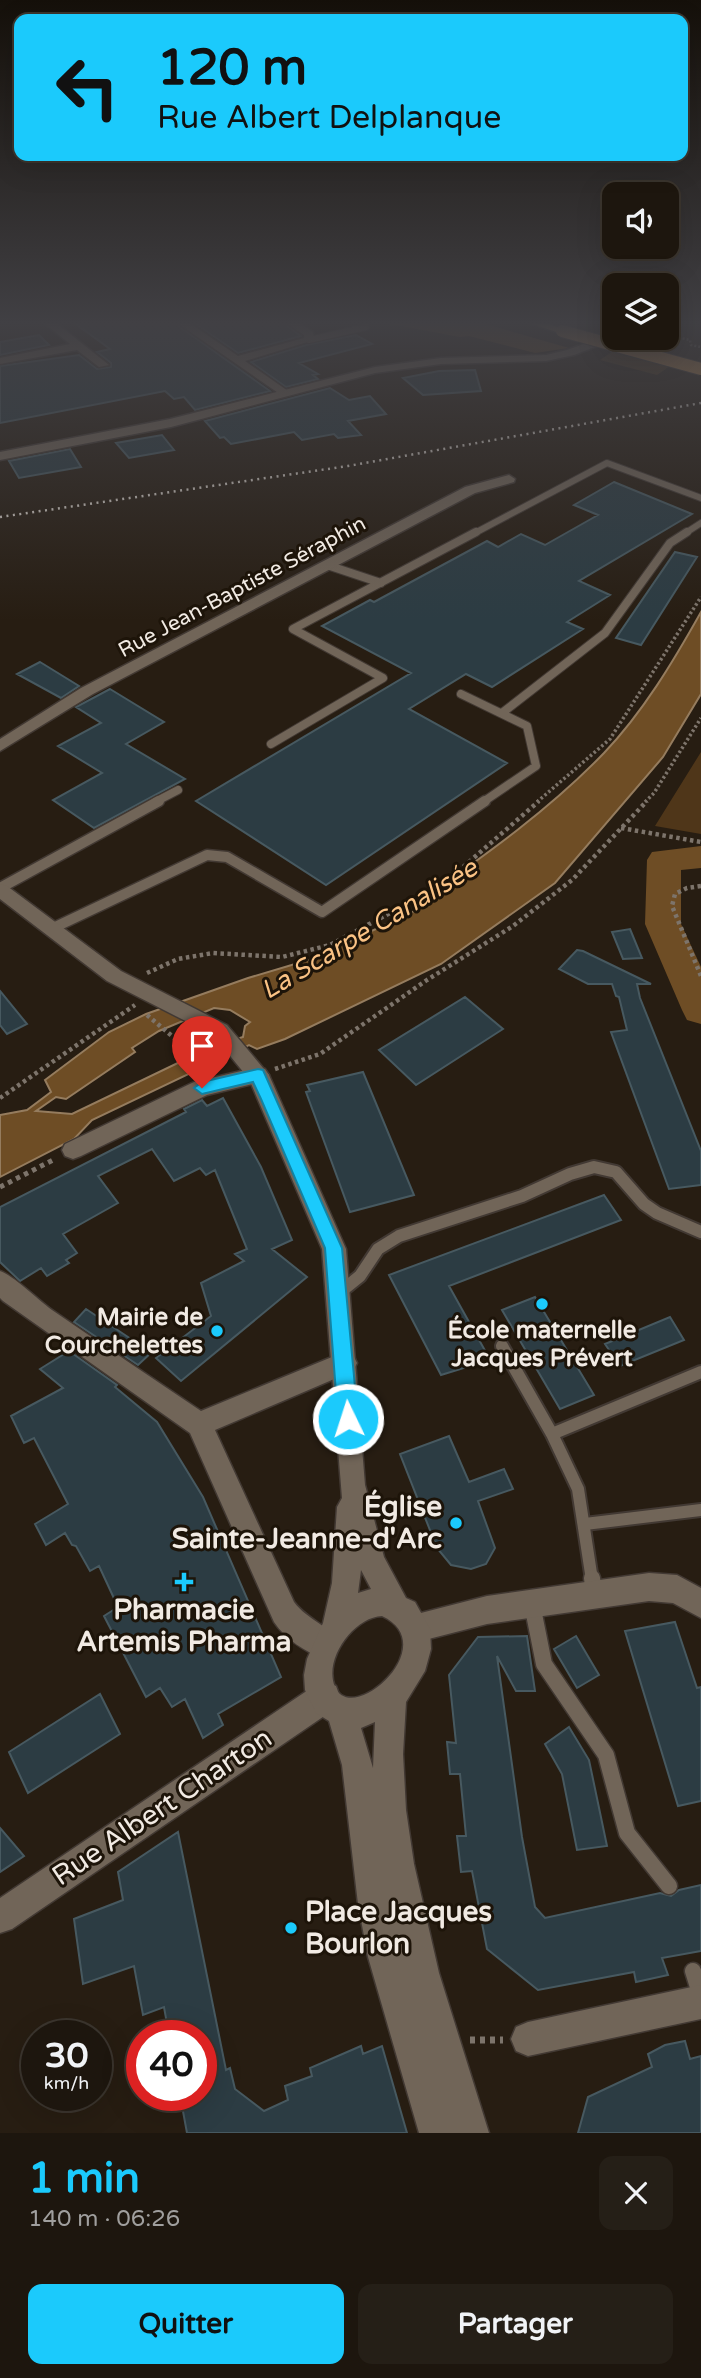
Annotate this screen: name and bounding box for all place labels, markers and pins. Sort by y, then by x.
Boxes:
pin [172,1016,232,1088]
marker: École maternelle Jacques Prévert [534,1296,550,1312]
place label: Mairie de Courchelettes [45,1303,203,1360]
place label: École maternelle Jacques Prévert [448,1315,637,1373]
marker: Mairie de Courchelettes [209,1323,225,1339]
place label: Église Sainte-Jeanne-d'Arc [172,1489,442,1556]
marker: Église Sainte-Jeanne-d'Arc [448,1515,464,1531]
marker: Pharmacie Artemis Pharma [176,1574,192,1590]
place label: Pharmacie Artemis Pharma [77,1593,291,1659]
place label: Place Jacques Bourlon [305,1895,492,1961]
marker: Place Jacques Bourlon [283,1920,299,1936]

